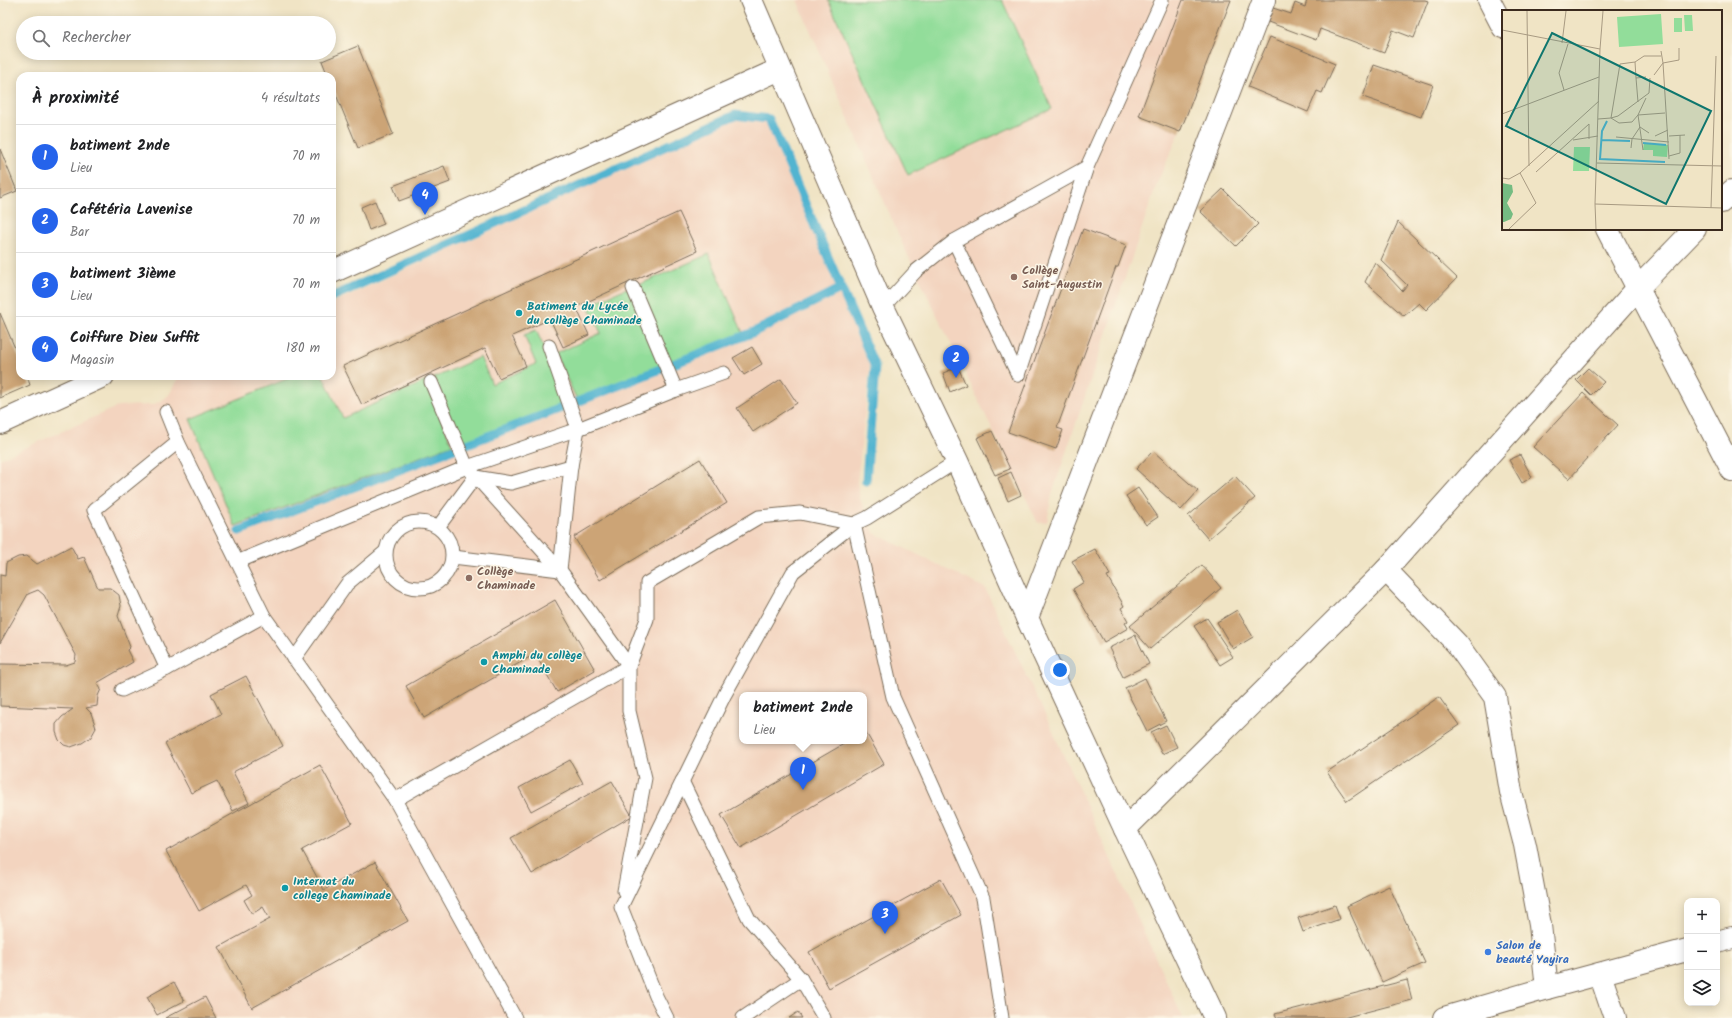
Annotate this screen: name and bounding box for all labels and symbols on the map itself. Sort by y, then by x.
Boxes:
inset map [1502,10,1722,230]
pin: 4 [412,182,438,215]
place label: Collège Saint-Augustin [1022,261,1102,294]
marker: Collège Saint-Augustin [1009,272,1019,282]
place label: Batiment du Lycée du collège Chaminade [527,297,642,330]
marker: Batiment du Lycée du collège Chaminade [514,308,524,318]
pin: 2 [943,345,969,378]
place label: Collège Chaminade [477,562,535,595]
marker: Collège Chaminade [464,573,474,583]
place label: Amphi du collège Chaminade [492,646,582,679]
marker: Amphi du collège Chaminade [479,657,489,667]
your location [1050,660,1070,680]
pin: 1 [790,757,816,790]
place label: Internat du college Chaminade [293,872,391,905]
marker: Internat du college Chaminade [280,883,290,893]
pin: 3 [872,901,898,934]
place label: Salon de beauté Yayira [1496,936,1569,969]
marker: Salon de beauté Yayira [1483,947,1493,957]

